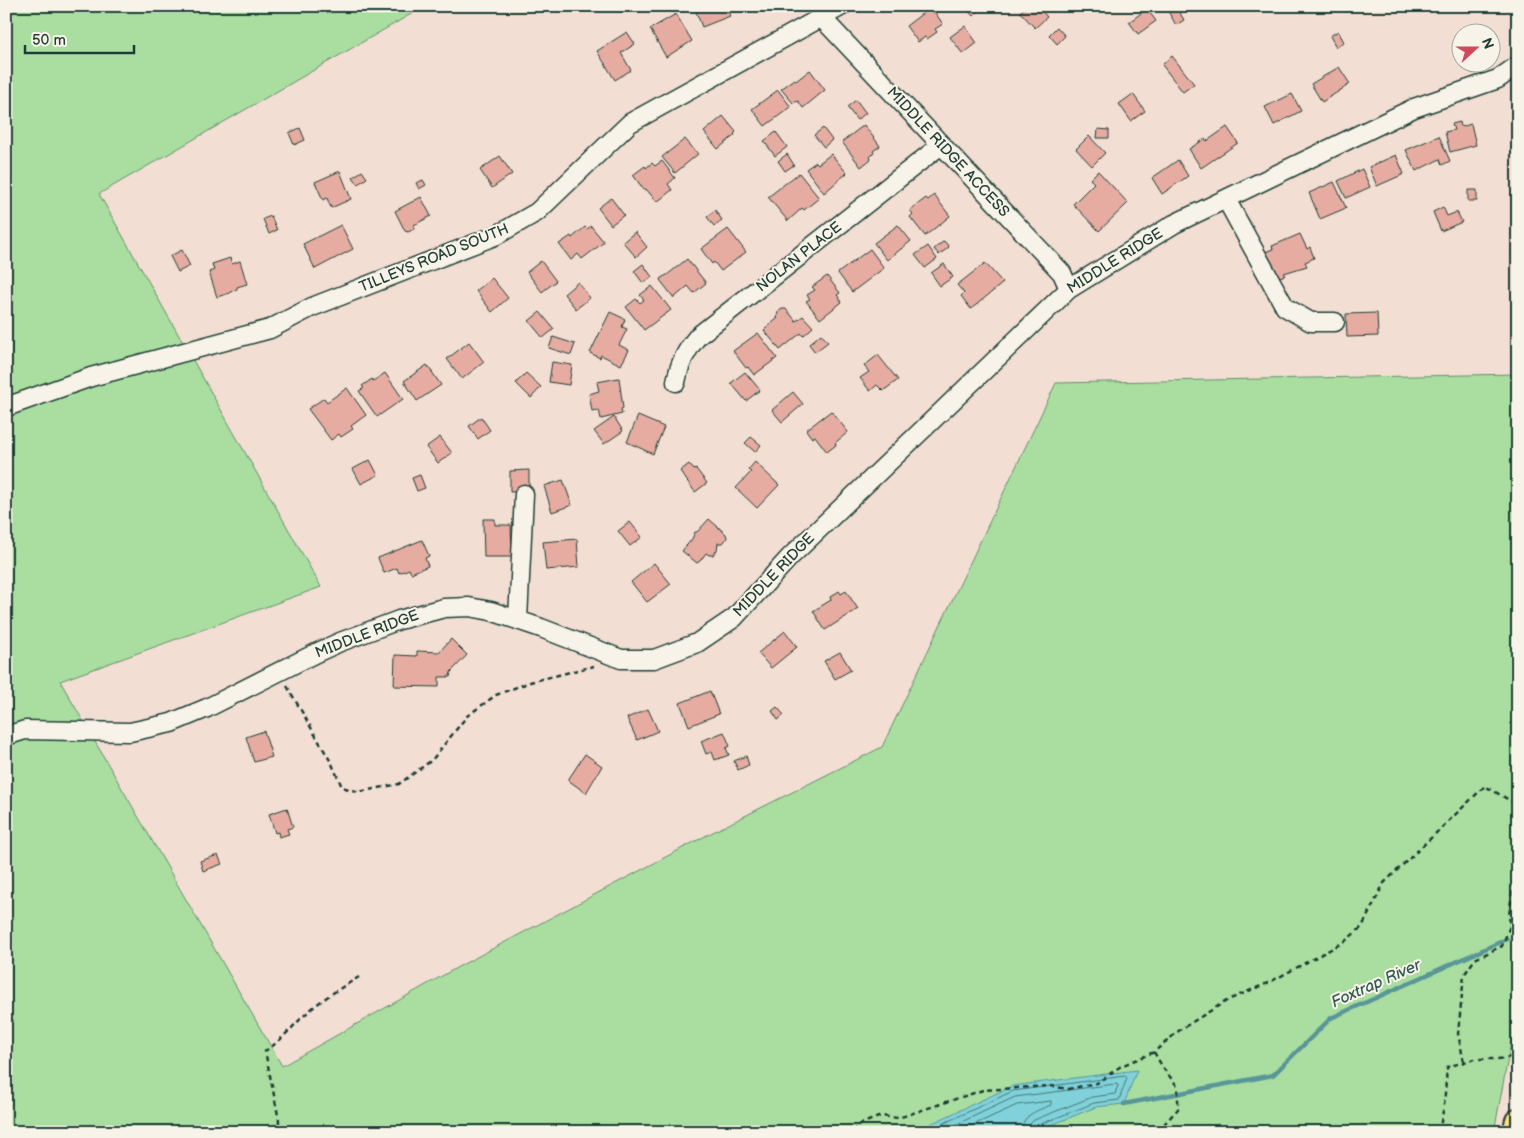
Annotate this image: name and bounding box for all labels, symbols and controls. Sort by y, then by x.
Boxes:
scale bar [25,22,134,54]
north arrow [1452,22,1502,72]
text: 50 m [32,31,66,50]
text: N [1478,36,1497,51]
street label: MIDDLE RIDGE ACCESS [883,83,1013,221]
street label: NOLAN PLACE [752,218,846,296]
street label: TILLEYS ROAD SOUTH [356,219,512,297]
street label: MIDDLE RIDGE [1064,224,1166,298]
street label: MIDDLE RIDGE [729,529,819,621]
street label: MIDDLE RIDGE [313,606,422,662]
water label: Foxtrap River [1328,955,1425,1012]

